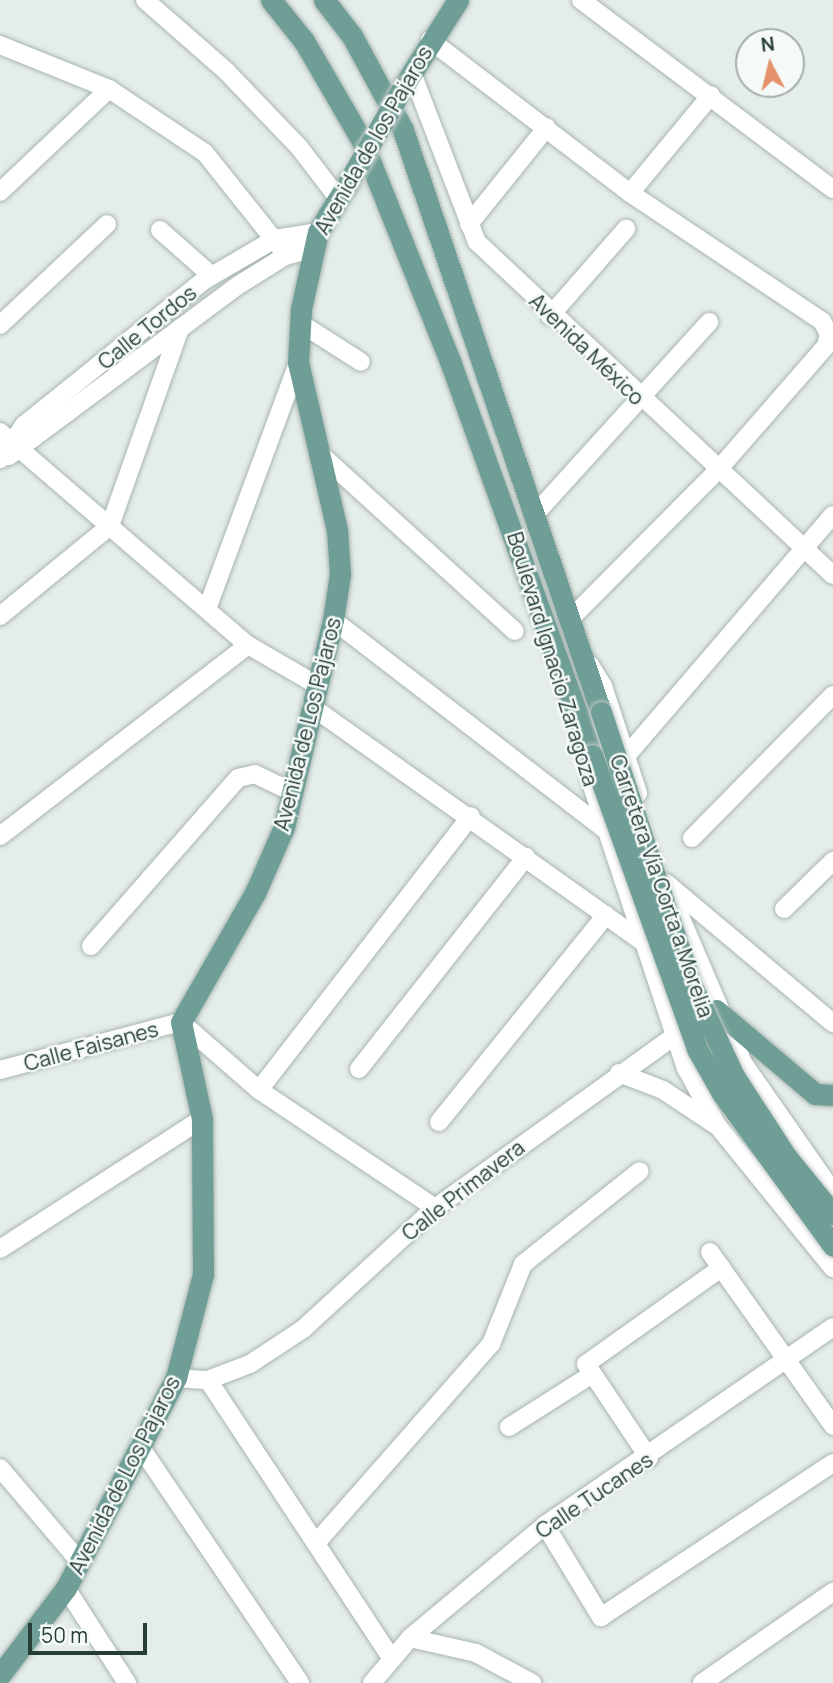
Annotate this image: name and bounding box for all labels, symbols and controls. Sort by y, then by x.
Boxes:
north arrow [735,28,805,98]
text: N [759,30,776,58]
street label: Avenida de los Pajaros [309,41,437,239]
street label: Calle Tordos [93,280,201,374]
street label: Avenida México [524,288,650,410]
street label: Boulevard Ignacio Zaragoza [502,529,604,789]
street label: Avenida de Los Pajaros [268,615,346,833]
street label: Carretera Vía Corta a Morelia [605,751,719,1021]
street label: Calle Faisanes [21,1016,161,1076]
street label: Calle Primavera [397,1134,529,1246]
street label: Avenida de Los Pajaros [63,1372,185,1578]
street label: Calle Tucanes [531,1447,657,1543]
scale bar [32,1610,150,1654]
text: 50 m [41,1621,88,1649]

